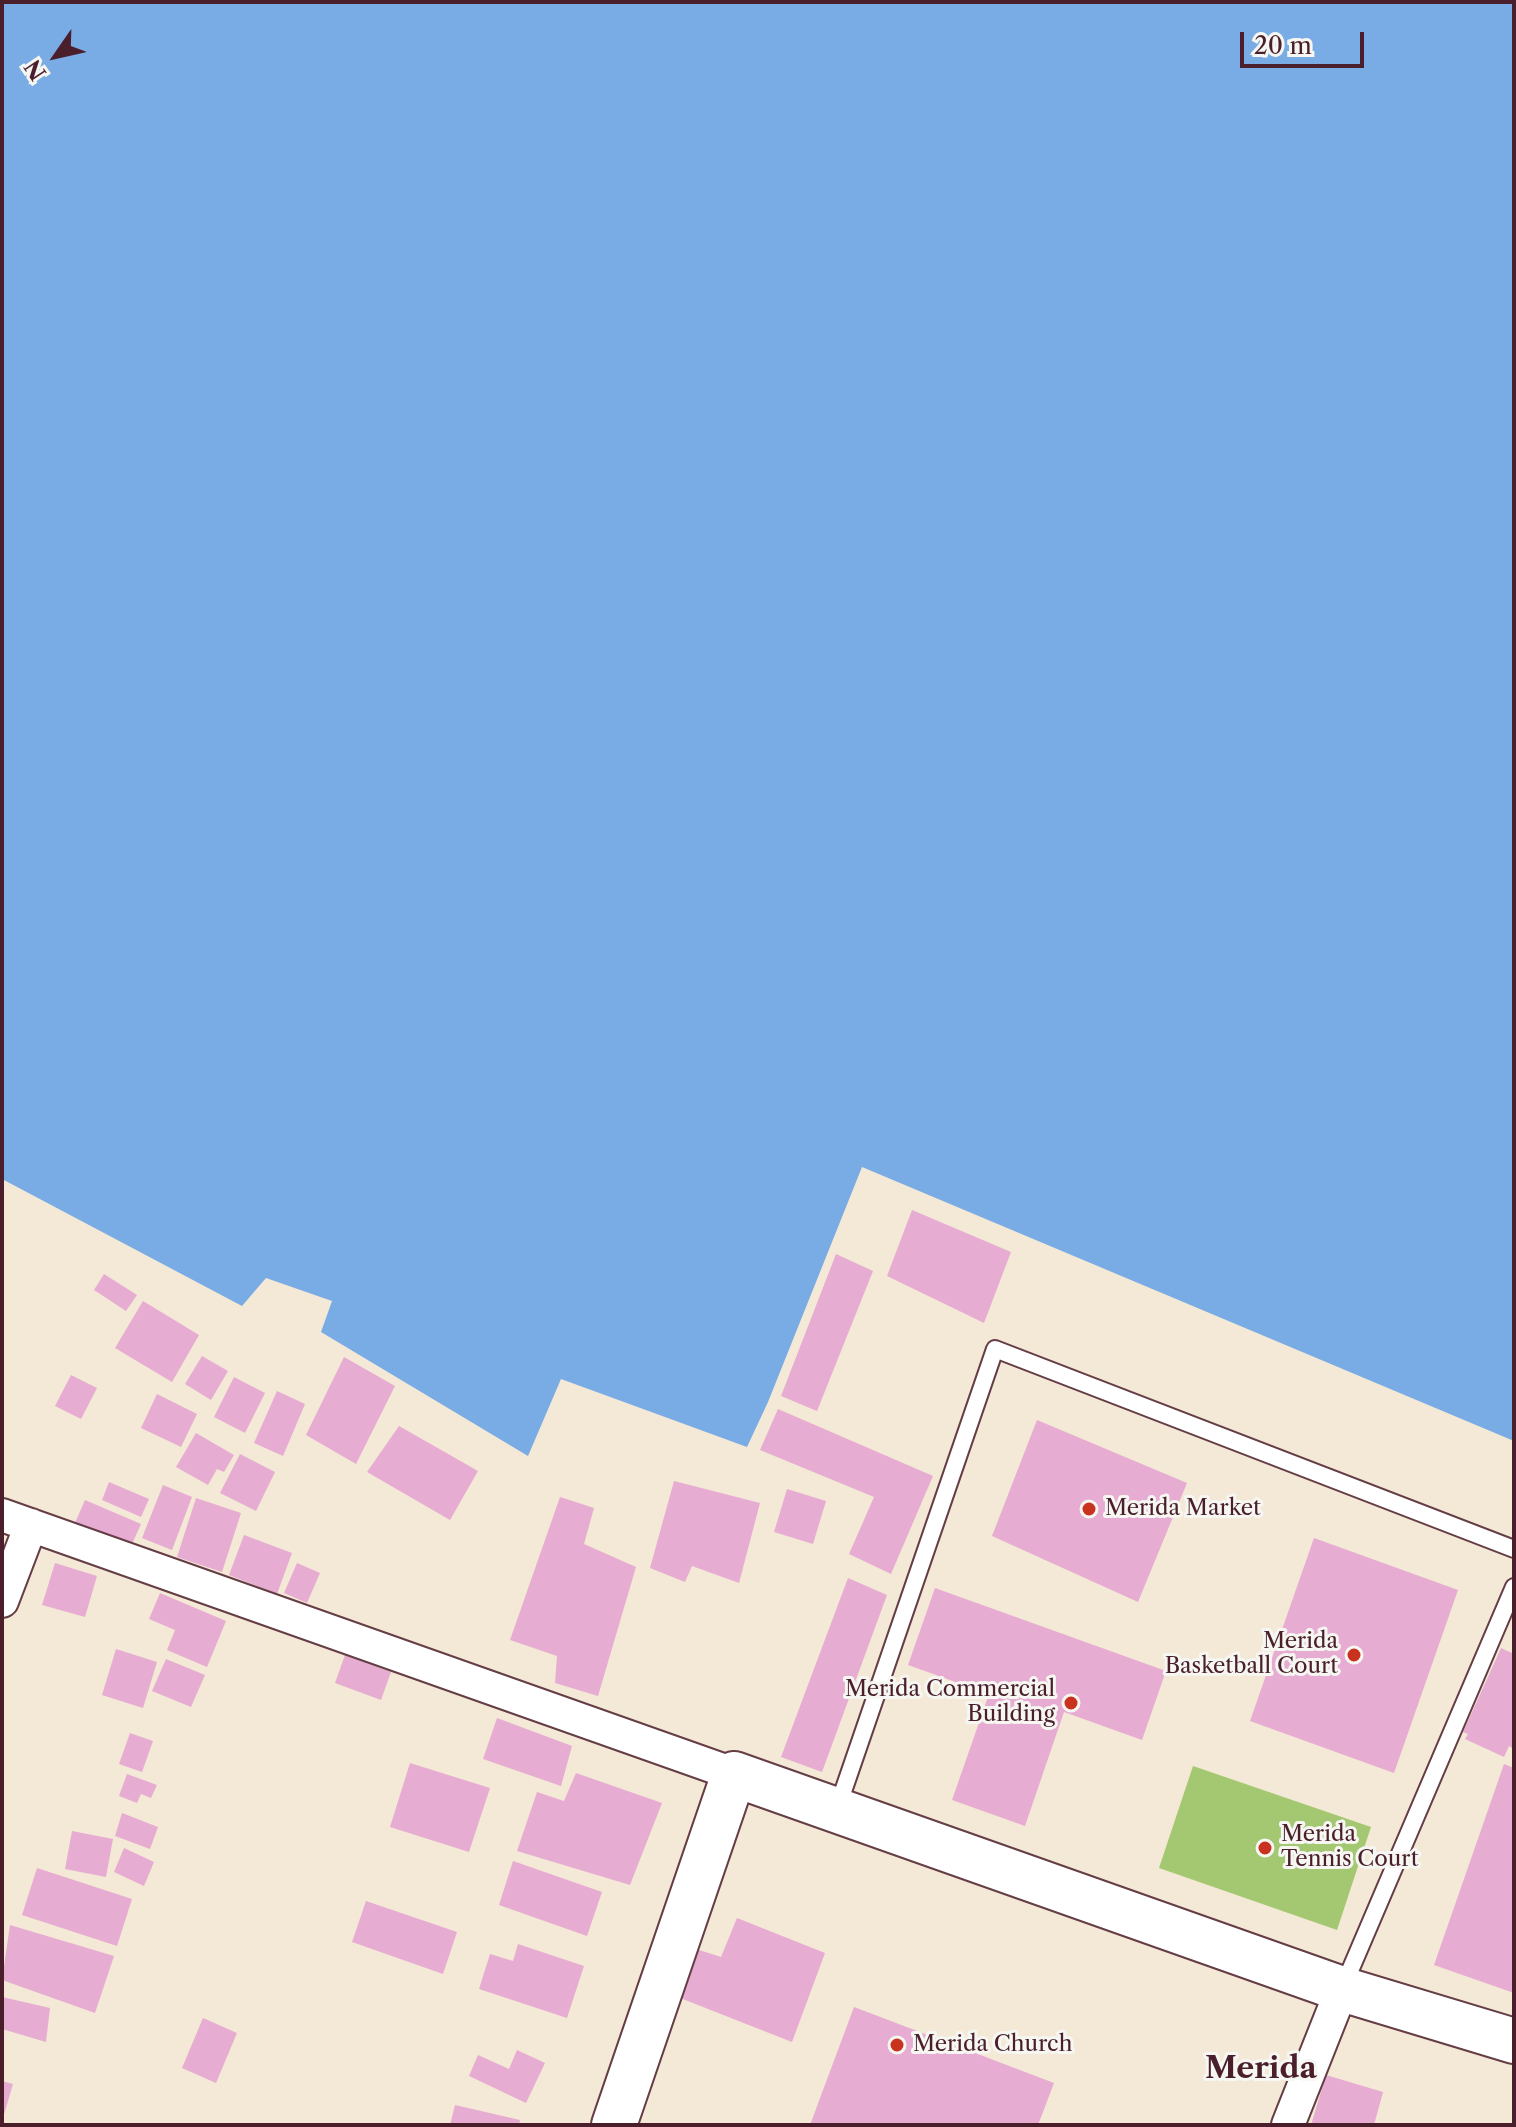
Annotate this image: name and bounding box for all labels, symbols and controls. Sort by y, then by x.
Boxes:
north arrow [16,16,96,96]
scale bar [1244,16,1368,66]
text: 20 m [1254,31,1312,60]
text: N [19,54,52,85]
place label: Merida Market [1105,1496,1261,1522]
marker: Merida Market [1080,1500,1098,1518]
place label: Merida Basketball Court [1165,1629,1338,1680]
marker: Merida Basketball Court [1345,1646,1363,1664]
place label: Merida Commercial Building [845,1677,1055,1728]
marker: Merida Commercial Building [1062,1694,1080,1712]
place label: Merida Tennis Court [1281,1822,1418,1874]
marker: Merida Tennis Court [1256,1839,1274,1857]
place label: Merida Church [913,2032,1072,2058]
marker: Merida Church [888,2036,906,2054]
district label: Merida [1205,2051,1317,2087]

